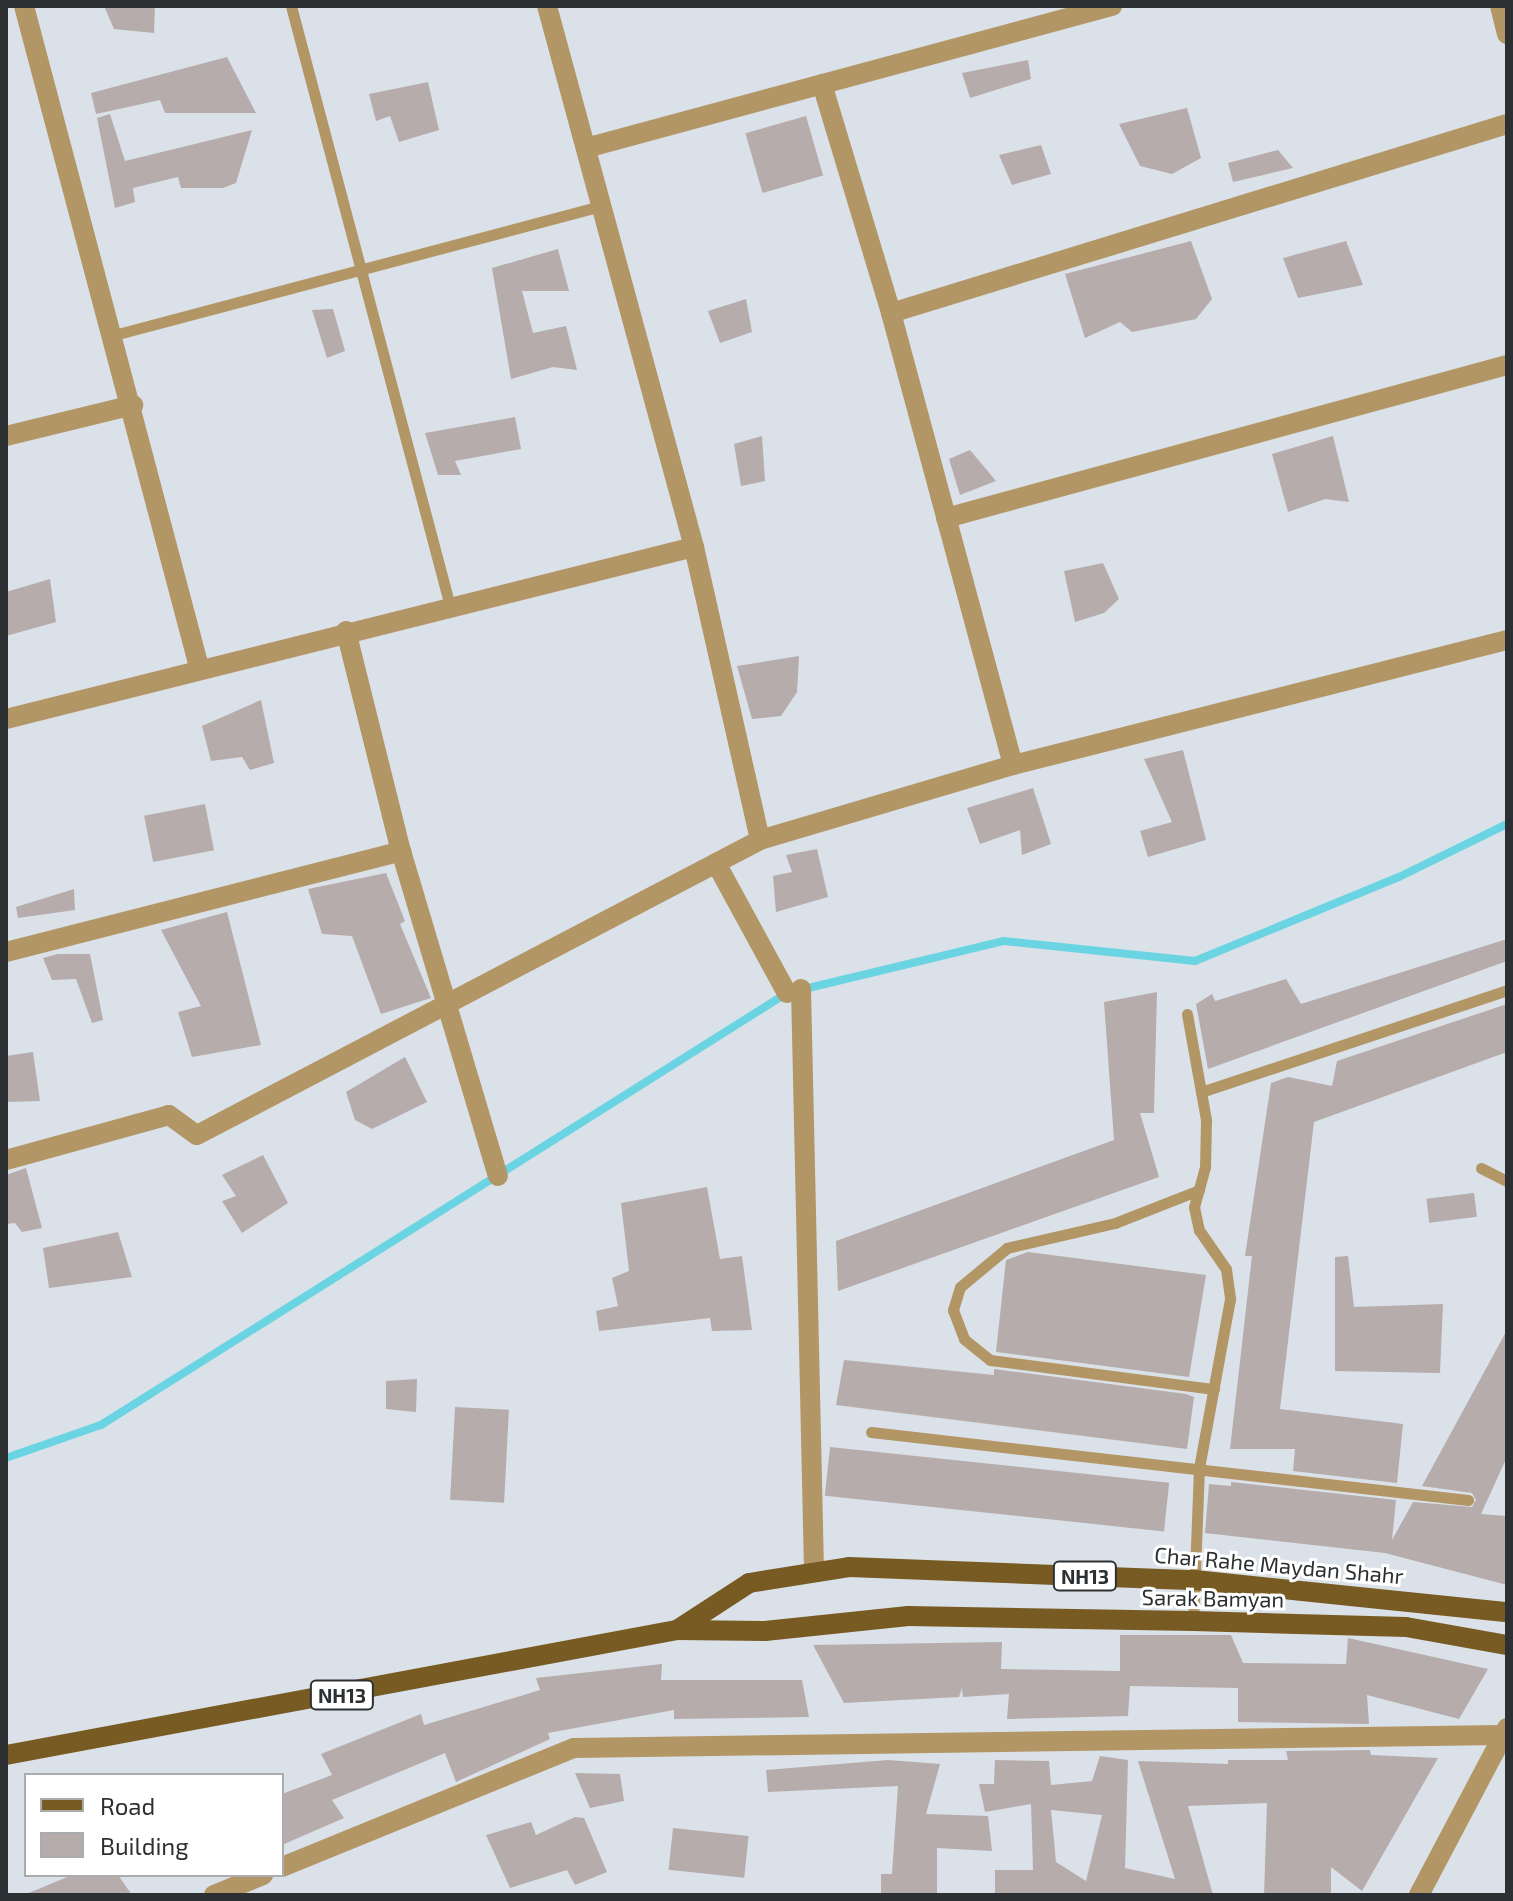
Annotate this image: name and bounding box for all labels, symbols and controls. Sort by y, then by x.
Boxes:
street label: Char Rahe Maydan Shahr [1153,1541,1405,1589]
road number: NH13 [1051,1560,1119,1592]
street label: Sarak Bamyan [1141,1584,1285,1612]
road number: NH13 [308,1679,376,1711]
legend [24,1773,284,1877]
text: Road [100,1791,155,1820]
text: Building [100,1831,189,1860]

